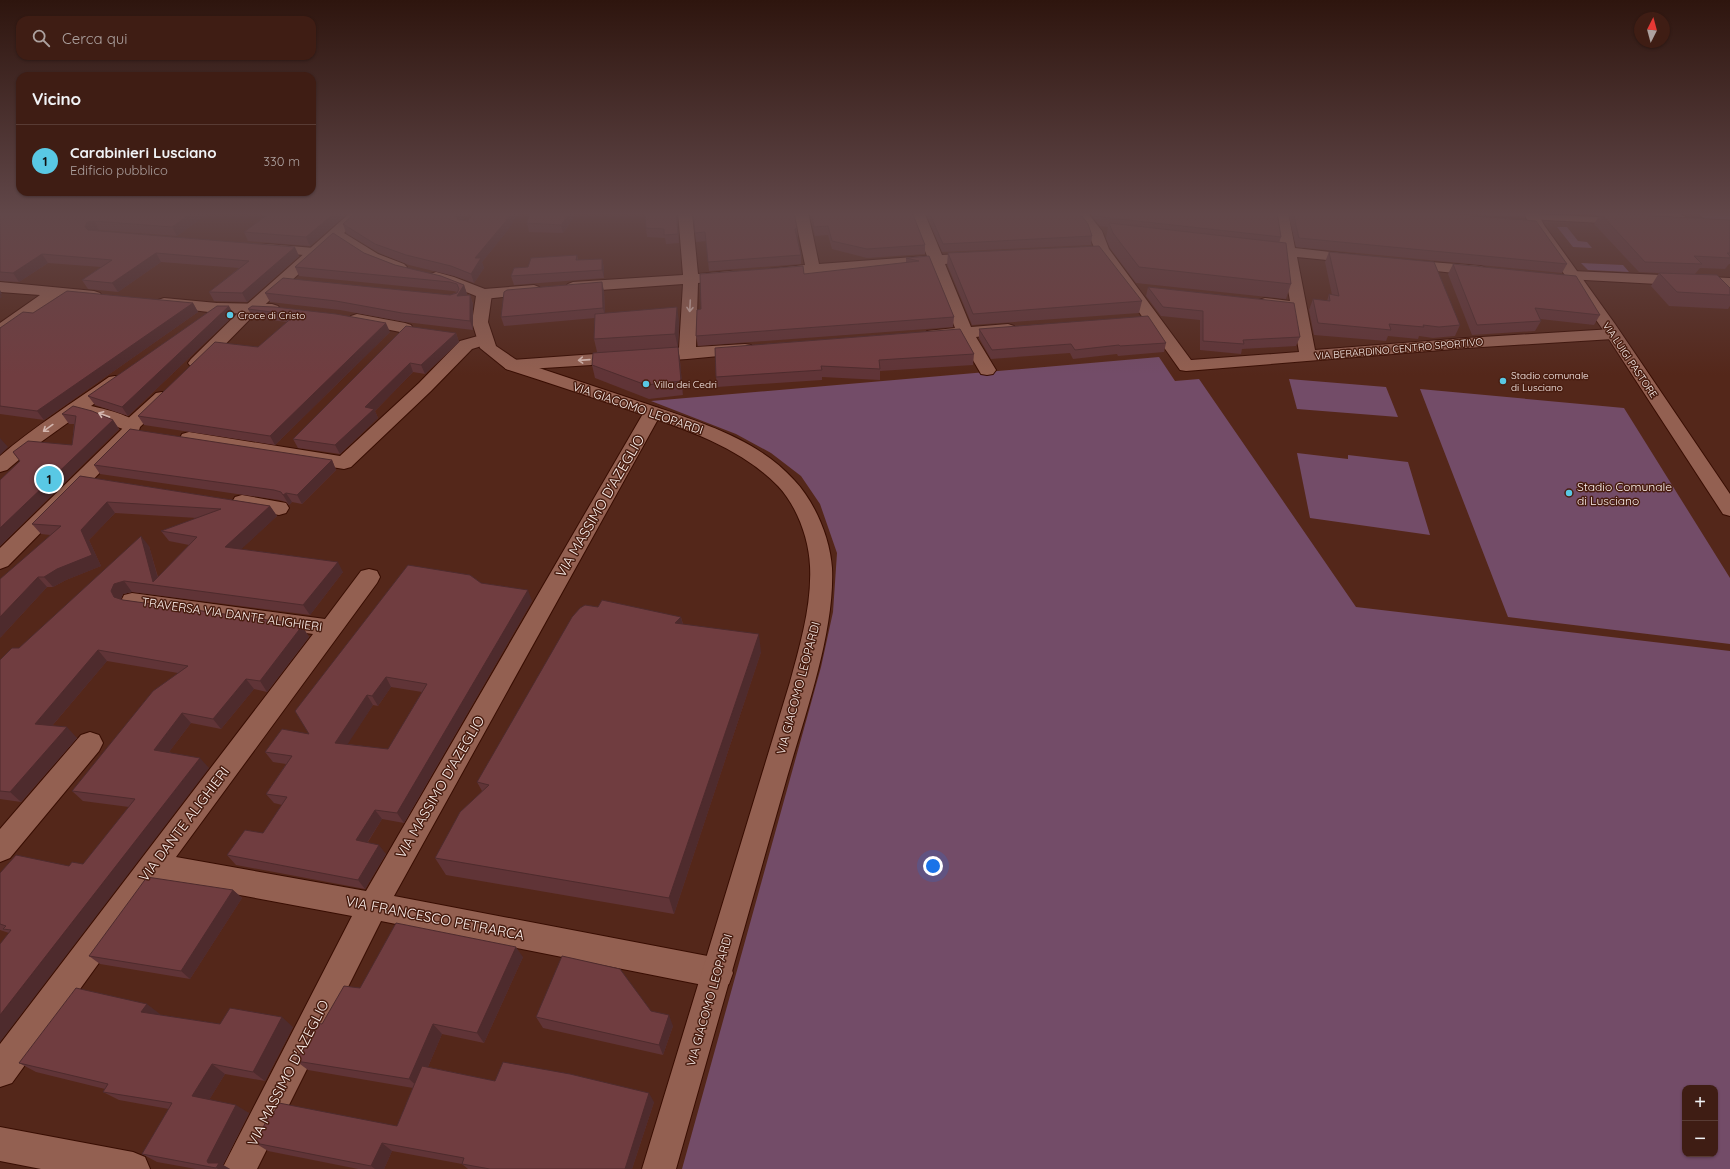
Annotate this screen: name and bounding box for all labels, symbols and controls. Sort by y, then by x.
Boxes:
north arrow [1634,12,1670,48]
search box [16,16,316,60]
icon: search [30,27,52,49]
text: Cerca qui [62,29,128,48]
text: Vicino [32,88,81,109]
text: Carabinieri Lusciano [70,143,217,162]
text: 1 [42,153,48,169]
text: 330 m [263,153,300,169]
text: Edificio pubblico [70,162,168,178]
one-way arrow [686,299,694,312]
place label: Croce di Cristo [238,309,305,322]
marker: Croce di Cristo [225,310,235,320]
street label: VIA LUIGI PASTORE [1600,320,1660,401]
street label: VIA BERARDINO CENTRO SPORTIVO [1314,335,1484,363]
one-way arrow [578,357,591,364]
place label: Stadio comunale di Lusciano [1511,369,1589,394]
marker: Stadio comunale di Lusciano [1498,376,1508,386]
place label: Villa dei Cedri [654,378,717,391]
street label: VIA GIACOMO LEOPARDI [571,379,705,437]
marker: Villa dei Cedri [641,379,651,389]
one-way arrow [98,411,111,418]
one-way arrow [43,424,54,432]
street label: VIA MASSIMO D'AZEGLIO [552,431,648,581]
pin: 1 [36,464,62,494]
place label: Stadio Comunale di Lusciano [1577,479,1672,508]
marker: Stadio Comunale di Lusciano [1564,488,1574,498]
street label: TRAVERSA VIA DANTE ALIGHIERI [141,594,323,634]
street label: VIA GIACOMO LEOPARDI [773,620,823,756]
street label: VIA MASSIMO D'AZEGLIO [392,712,488,862]
street label: VIA DANTE ALIGHIERI [135,763,233,885]
your location [923,856,943,876]
street label: VIA FRANCESCO PETRARCA [344,892,526,944]
street label: VIA GIACOMO LEOPARDI [683,932,735,1068]
street label: VIA MASSIMO D'AZEGLIO [243,997,333,1149]
map controls [1682,1085,1718,1157]
button: + [1682,1085,1718,1121]
button: − [1682,1121,1718,1157]

